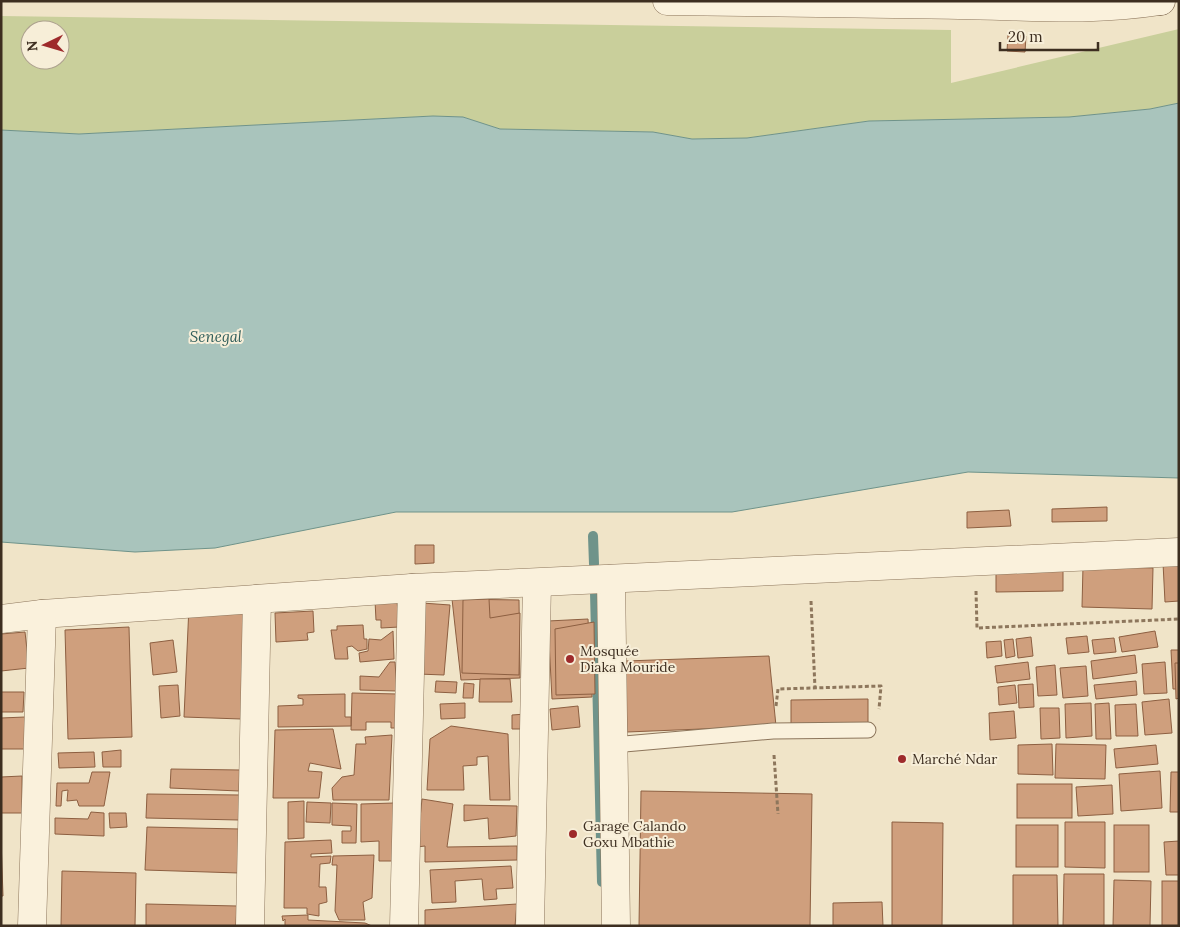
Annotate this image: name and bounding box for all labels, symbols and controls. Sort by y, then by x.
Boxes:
north arrow [20,20,70,70]
scale bar [1000,20,1098,52]
text: 20 m [1008,27,1043,46]
text: N [23,40,41,52]
water label: Senegal [190,327,243,346]
place label: Mosquée Diaka Mouride [580,642,676,676]
marker: Mosquée Diaka Mouride [564,653,576,665]
place label: Marché Ndar [912,750,997,768]
marker: Marché Ndar [896,753,908,765]
place label: Garage Calando Goxu Mbathie [583,817,686,851]
marker: Garage Calando Goxu Mbathie [567,828,579,840]

